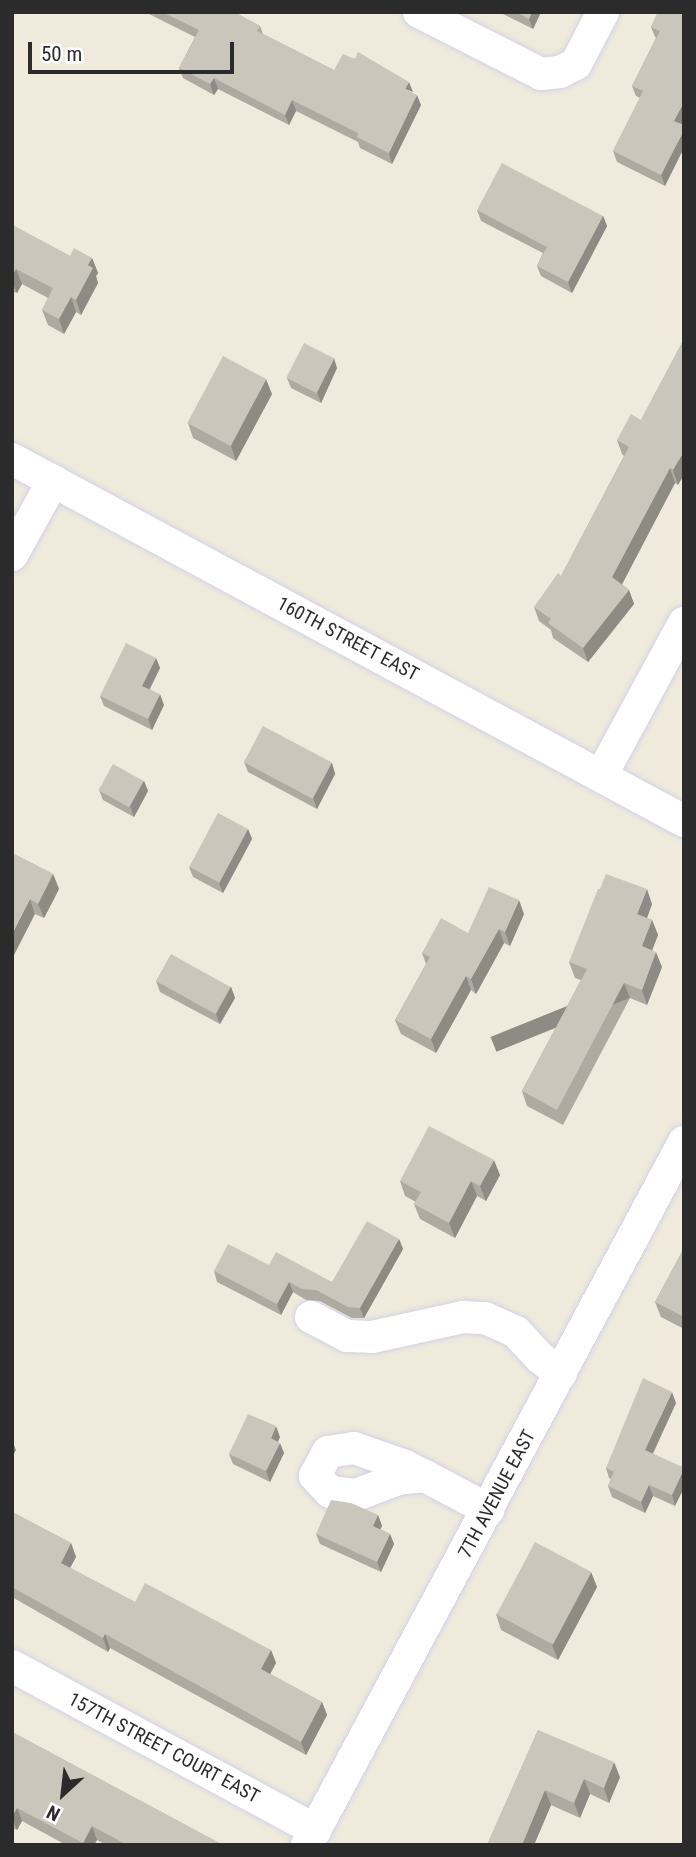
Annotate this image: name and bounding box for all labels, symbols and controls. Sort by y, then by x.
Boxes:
scale bar [32,28,238,72]
text: 50 m [41,42,82,66]
street label: 160TH STREET EAST [273,592,423,686]
street label: 7TH AVENUE EAST [454,1426,540,1562]
street label: 157TH STREET COURT EAST [64,1688,264,1808]
north arrow [28,1759,98,1829]
text: N [43,1800,64,1826]

